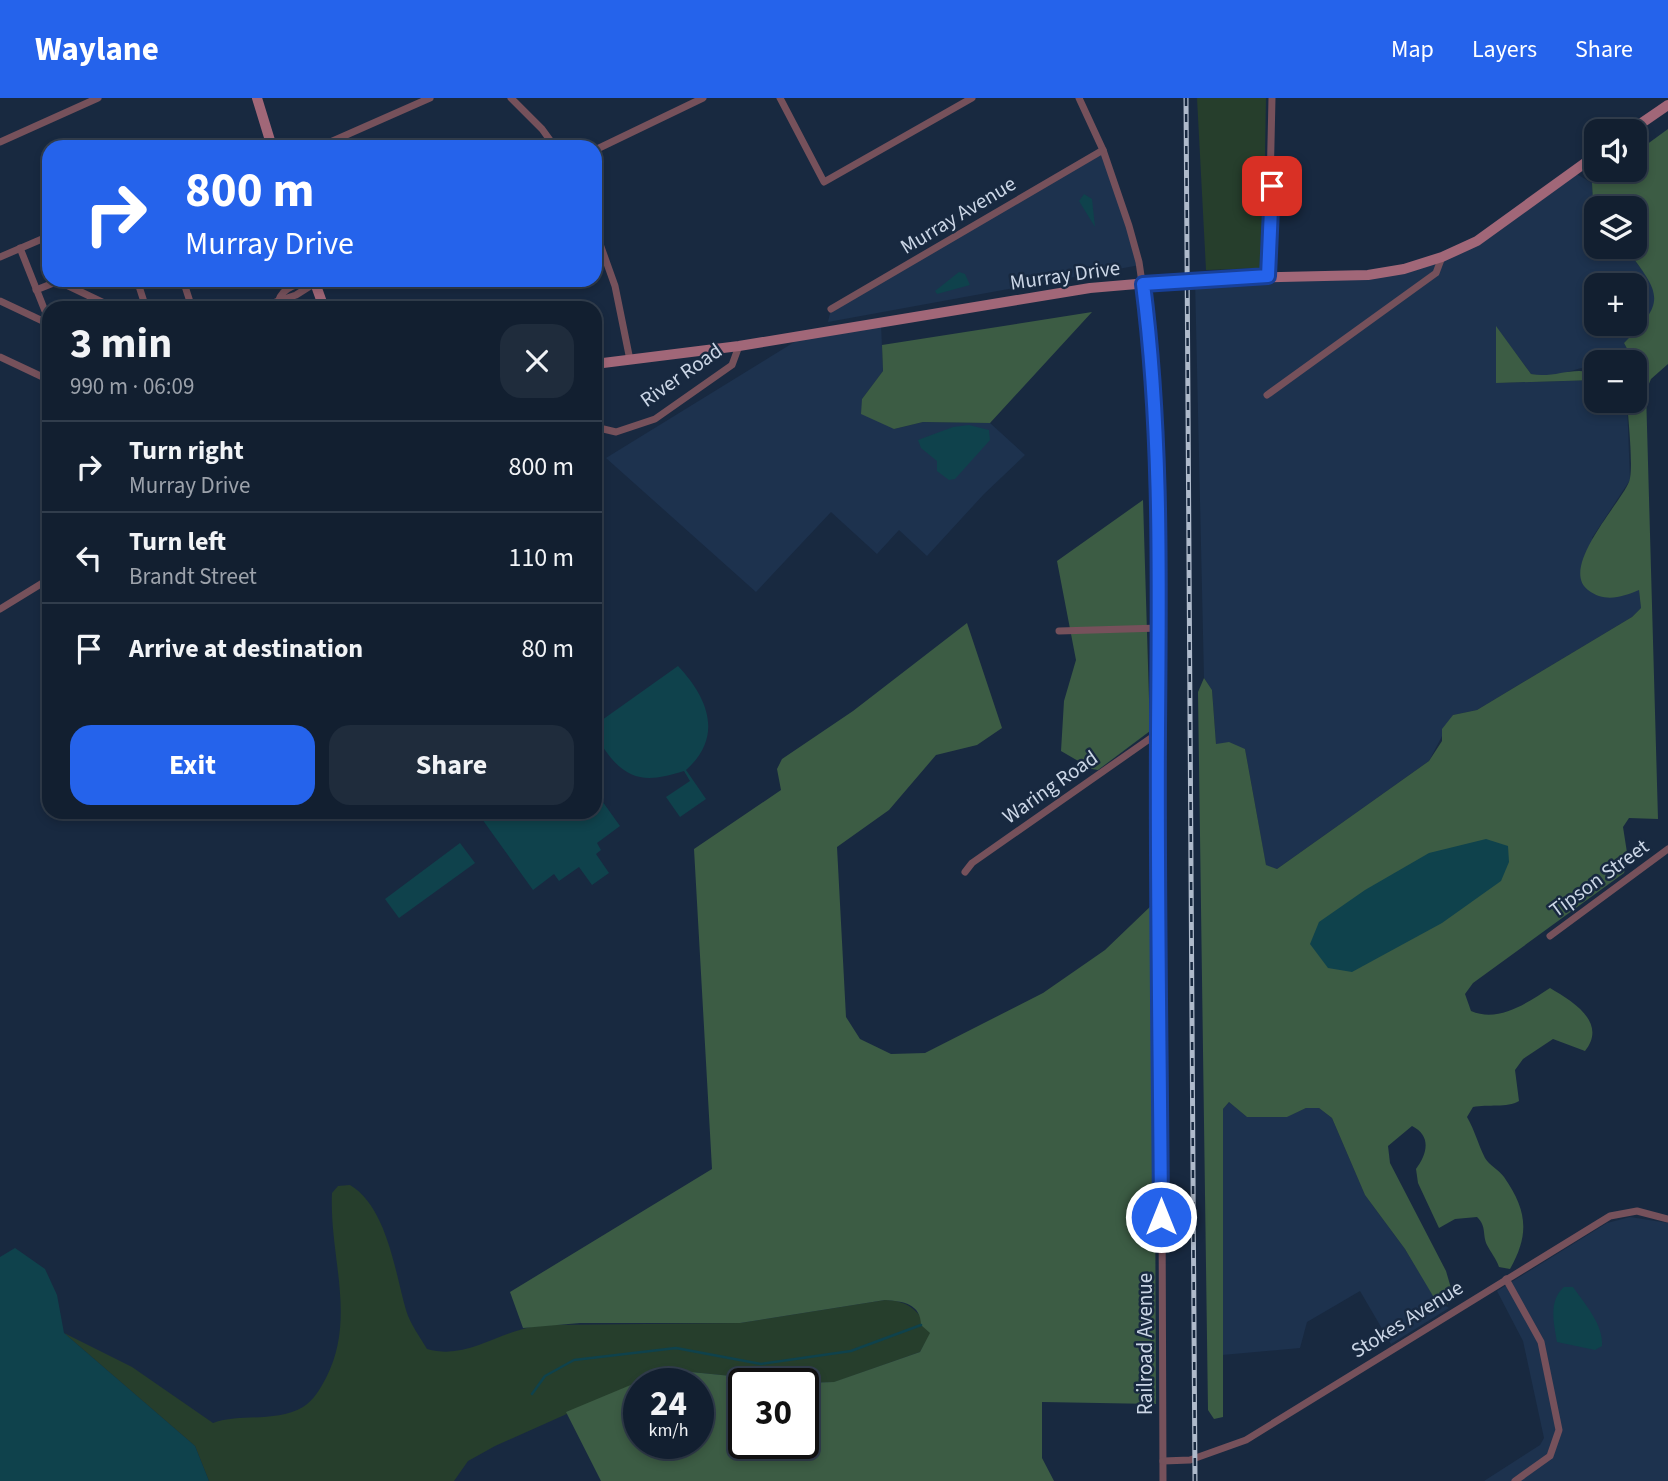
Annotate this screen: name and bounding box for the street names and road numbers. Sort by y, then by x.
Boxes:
street label: Murray Avenue [895,169,1021,261]
street label: Murray Drive [1008,252,1122,298]
street label: River Road [634,336,728,414]
street label: Waring Road [996,743,1104,831]
street label: Tipson Street [1543,832,1655,924]
street label: Railroad Avenue [1130,1273,1160,1415]
street label: Stokes Avenue [1345,1273,1469,1365]

